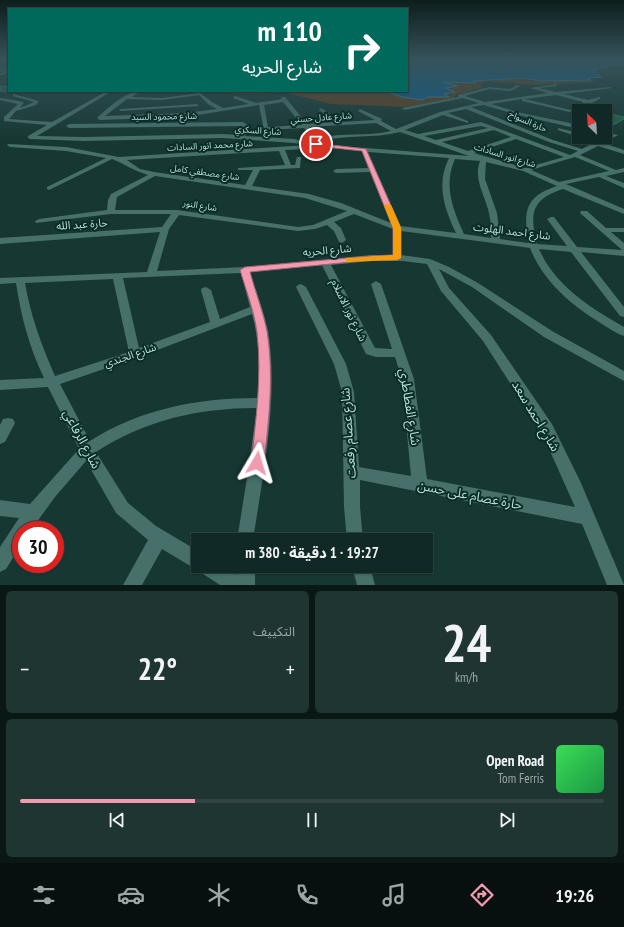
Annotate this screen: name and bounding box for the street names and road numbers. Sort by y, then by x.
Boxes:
street label: حارة السواح [506,108,549,136]
street label: شارع عادل حسني [290,109,352,127]
street label: شارع محمود السيد [131,110,197,124]
street label: شارع السكري [234,123,282,139]
street label: شارع محمد انور السادات [167,137,253,155]
street label: شارع انور السادات [472,140,537,171]
street label: شارع مصطفي كامل [169,162,240,184]
street label: شارع النور [181,197,218,215]
street label: حارة عبد الله [56,215,109,233]
street label: شارع احمد الهلوت [472,219,552,244]
street label: شارع الحريه [302,241,352,260]
street label: شارع نور الاسلام [327,276,370,344]
street label: شارع الجندي [102,339,159,373]
street label: شارع الفطاطري [394,367,424,447]
street label: شارع احمد سعد [506,377,564,456]
street label: شارع عصام رفعت [336,387,362,479]
street label: شارع الرفاعي [57,406,105,473]
street label: حارة عصام على حسن [416,477,524,515]

